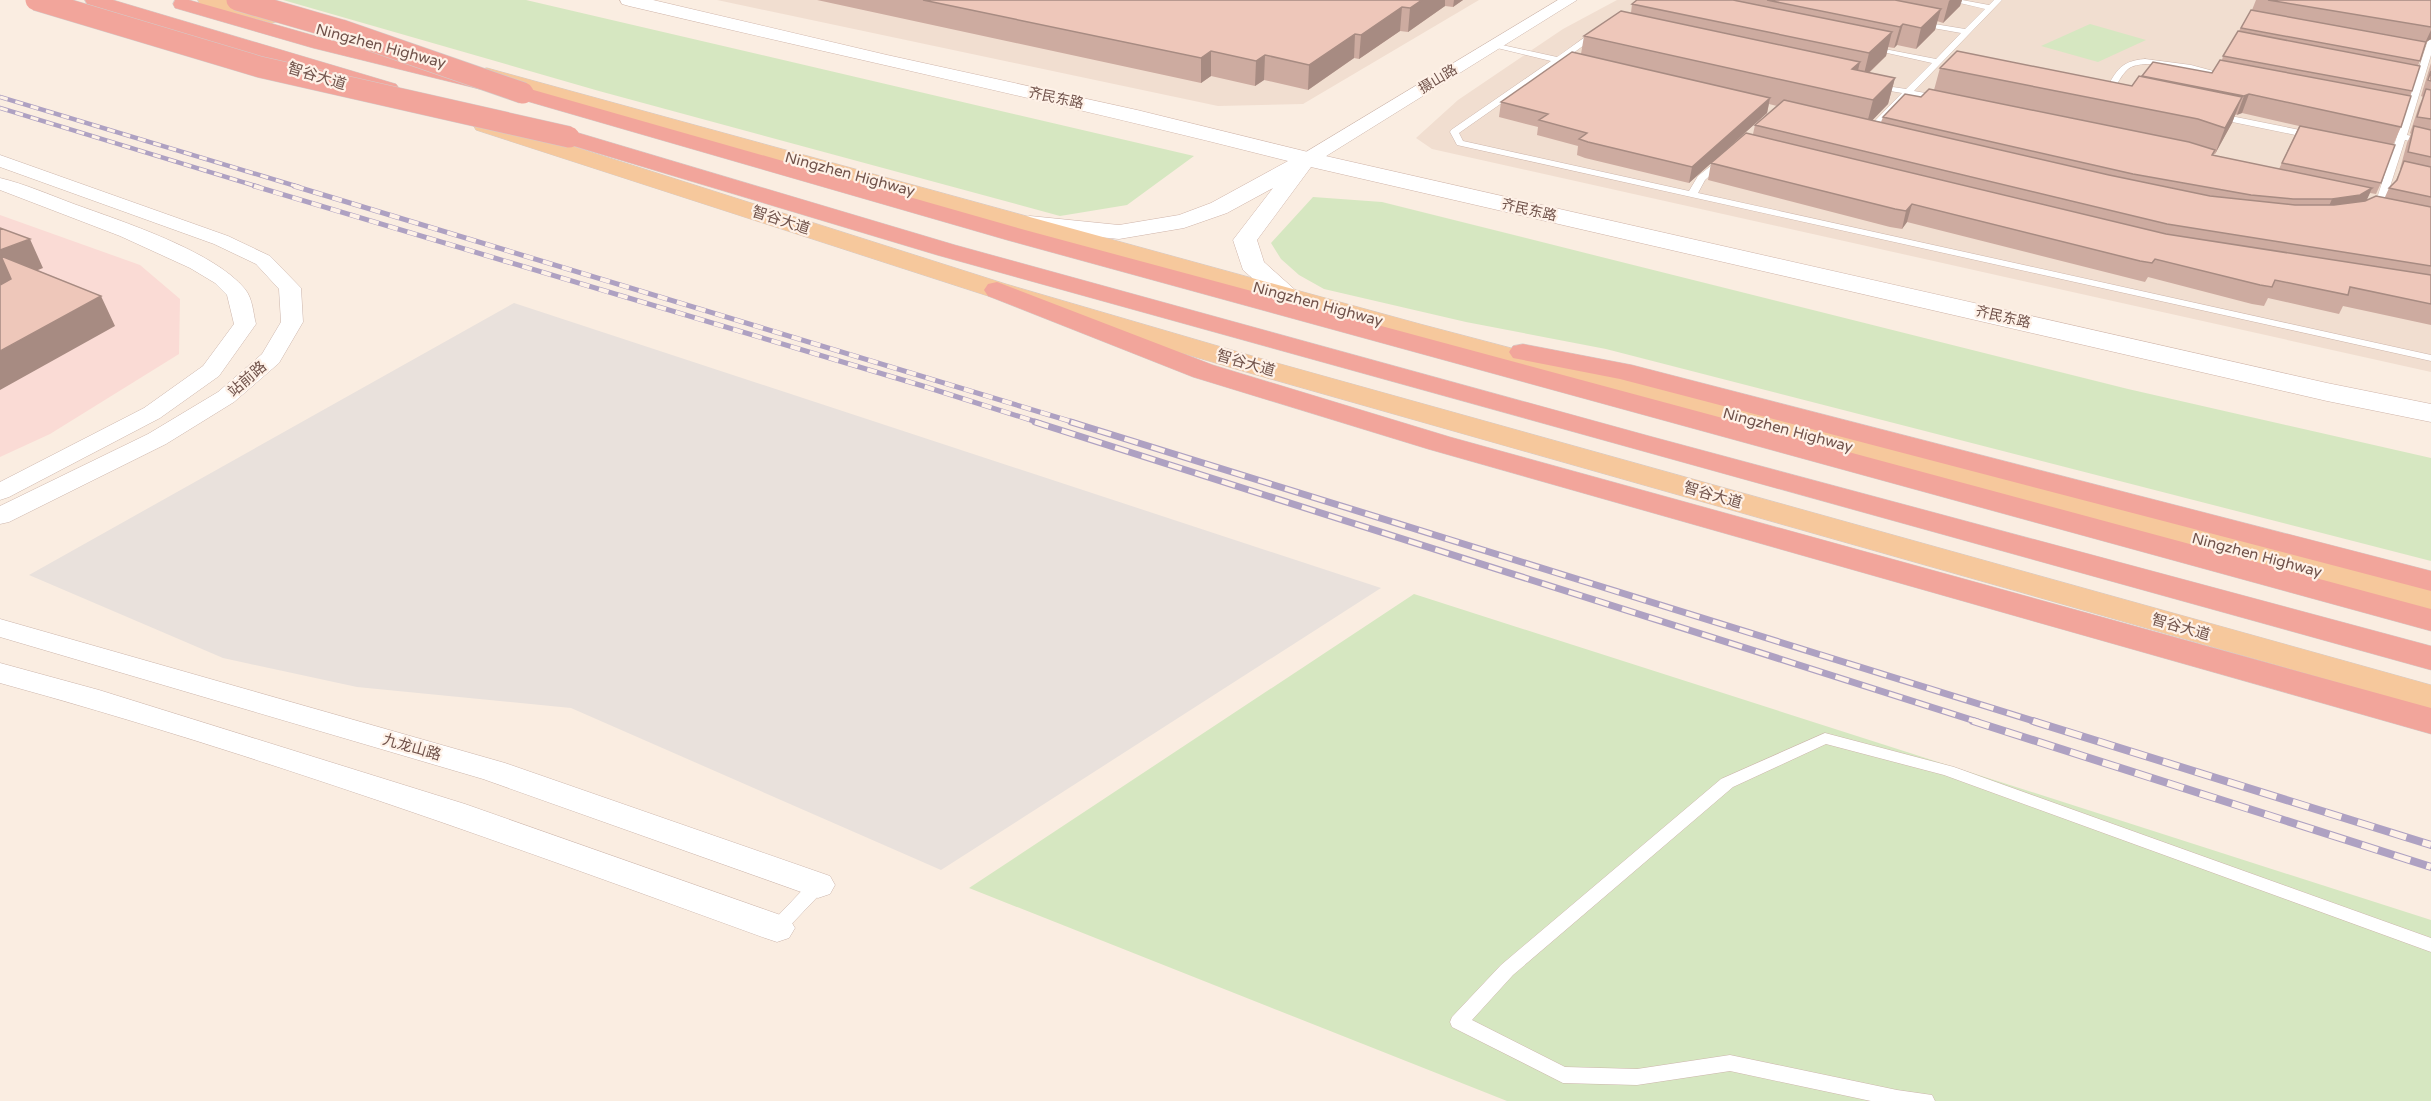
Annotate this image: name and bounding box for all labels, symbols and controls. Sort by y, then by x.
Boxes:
street label: Ningzhen Highway [314,20,448,72]
street label: 智谷大道 [286,59,348,93]
street label: 摄山路 [1416,61,1460,97]
street label: 齐民东路 [1027,84,1085,112]
street label: Ningzhen Highway [783,148,917,200]
street label: 齐民东路 [1500,195,1558,225]
street label: 智谷大道 [750,202,812,238]
street label: Ningzhen Highway [1251,278,1385,330]
street label: 齐民东路 [1974,302,2032,332]
street label: 智谷大道 [1215,346,1277,380]
street label: 站前路 [224,357,270,401]
street label: Ningzhen Highway [1721,404,1855,456]
street label: 智谷大道 [1682,478,1744,512]
street label: Ningzhen Highway [2190,529,2324,581]
street label: 智谷大道 [2150,610,2212,644]
street label: 九龙山路 [381,730,443,764]

